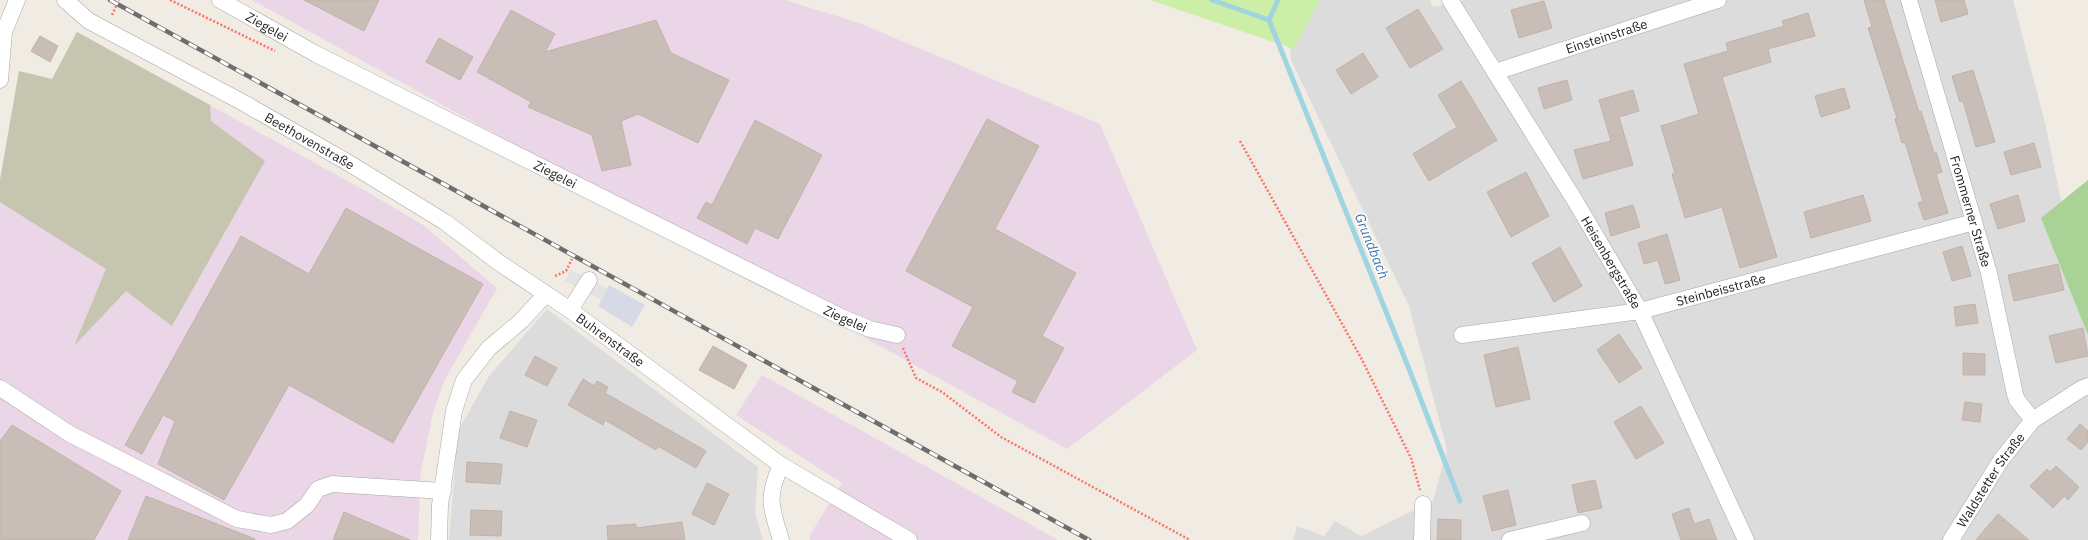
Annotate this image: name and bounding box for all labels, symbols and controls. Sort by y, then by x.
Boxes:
street label: Ziegelei [243,8,291,45]
street label: Einsteinstraße [1563,15,1649,57]
street label: Beethovenstraße [262,108,358,173]
street label: Frommerner Straße [1946,153,1995,269]
street label: Ziegelei [531,156,580,192]
water label: Grundbach [1351,211,1393,282]
street label: Heisenbergstraße [1577,213,1645,312]
street label: Steinbeisstraße [1674,269,1767,310]
street label: Ziegelei [821,301,870,335]
street label: Buhrenstraße [573,309,648,370]
street label: Waldstetter Straße [1953,429,2028,530]

